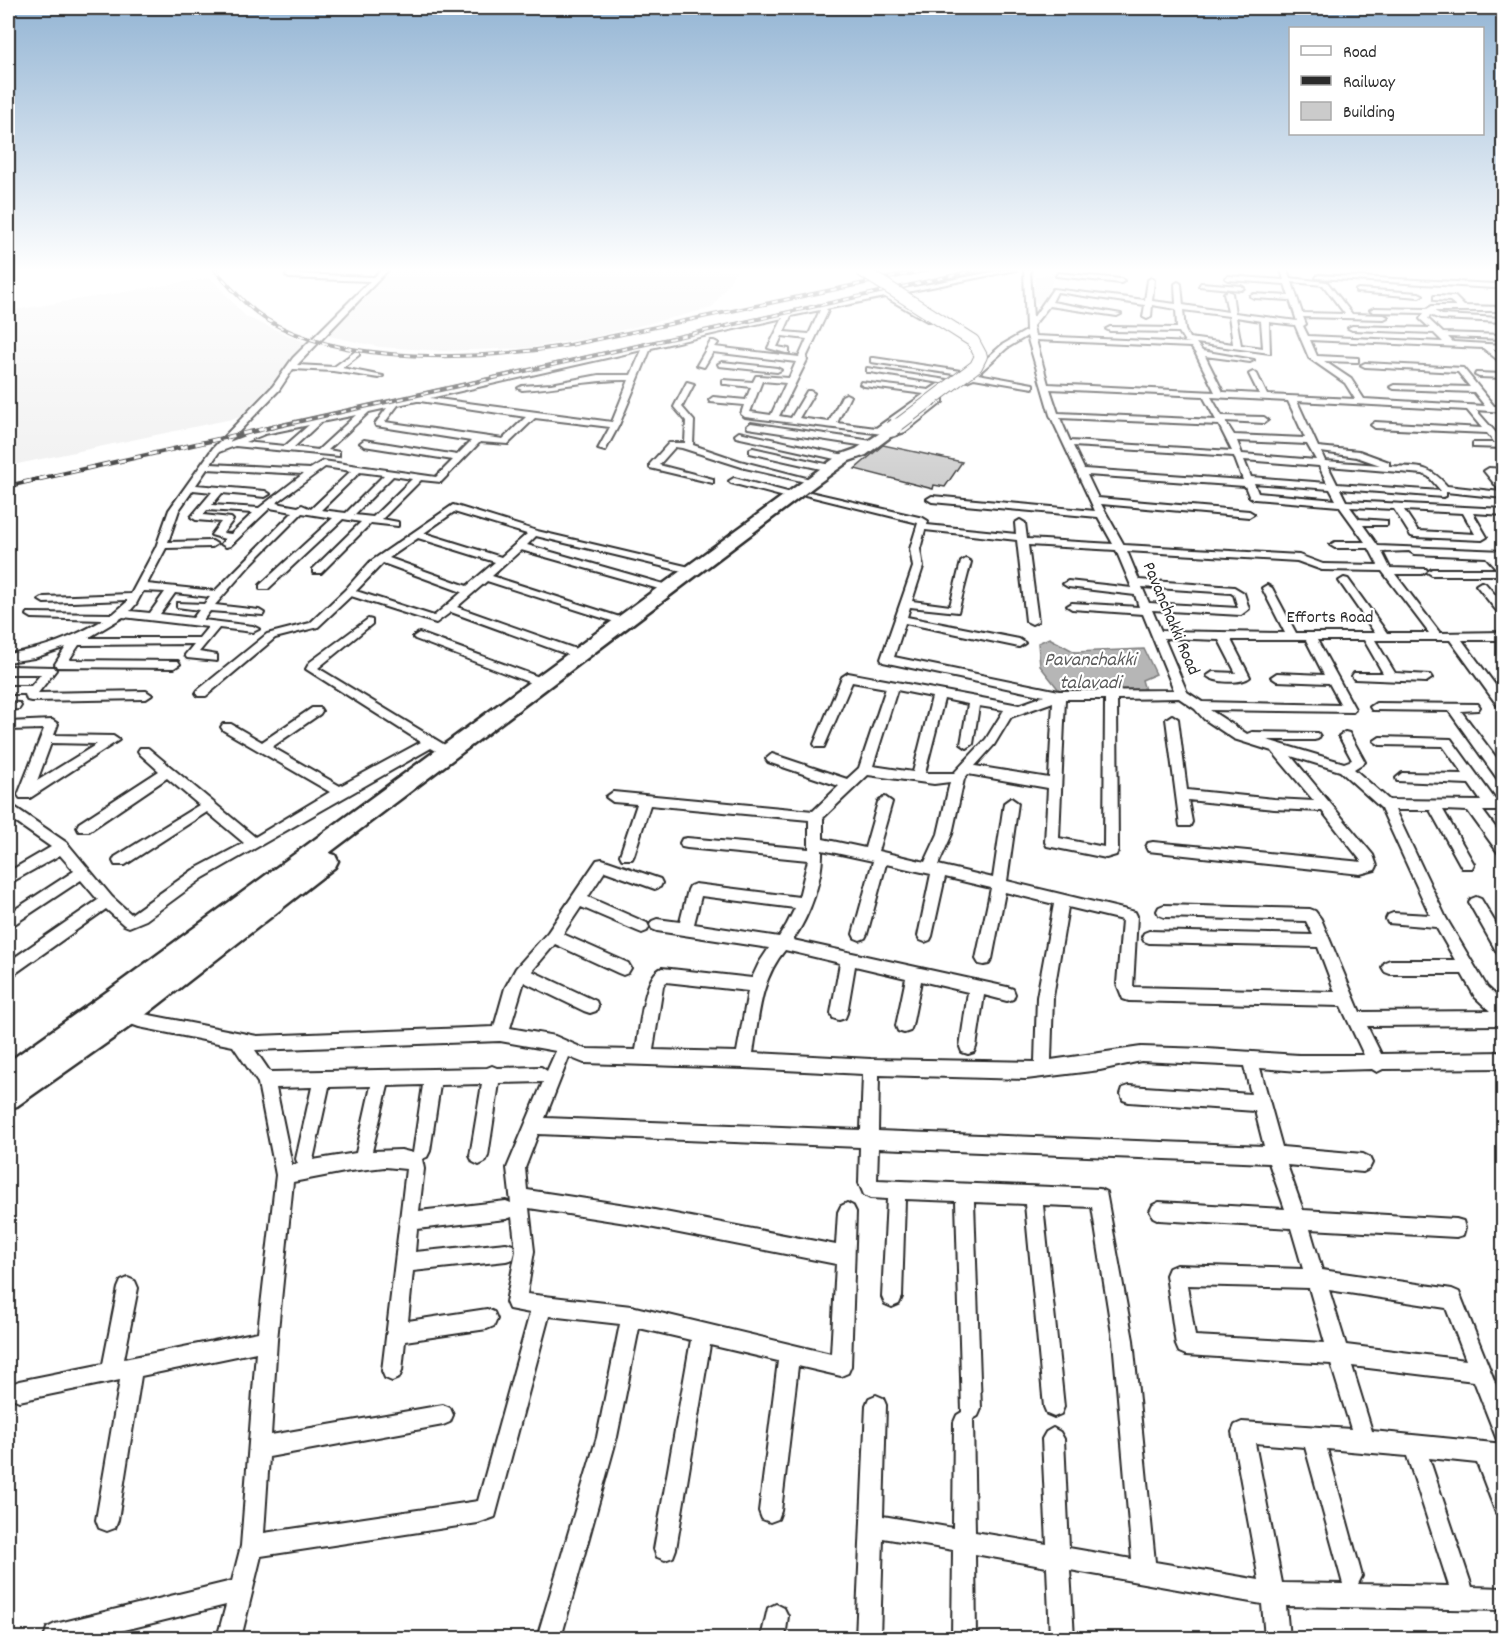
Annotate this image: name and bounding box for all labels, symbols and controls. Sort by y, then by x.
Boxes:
legend [1289,27,1484,135]
text: Road [1343,41,1377,66]
text: Railway [1343,71,1396,96]
text: Building [1343,101,1395,126]
street label: Pavanchakki Road [1135,559,1205,679]
street label: Efforts Road [1286,606,1374,631]
water label: Pavanchakki talavadi [1044,647,1139,698]

